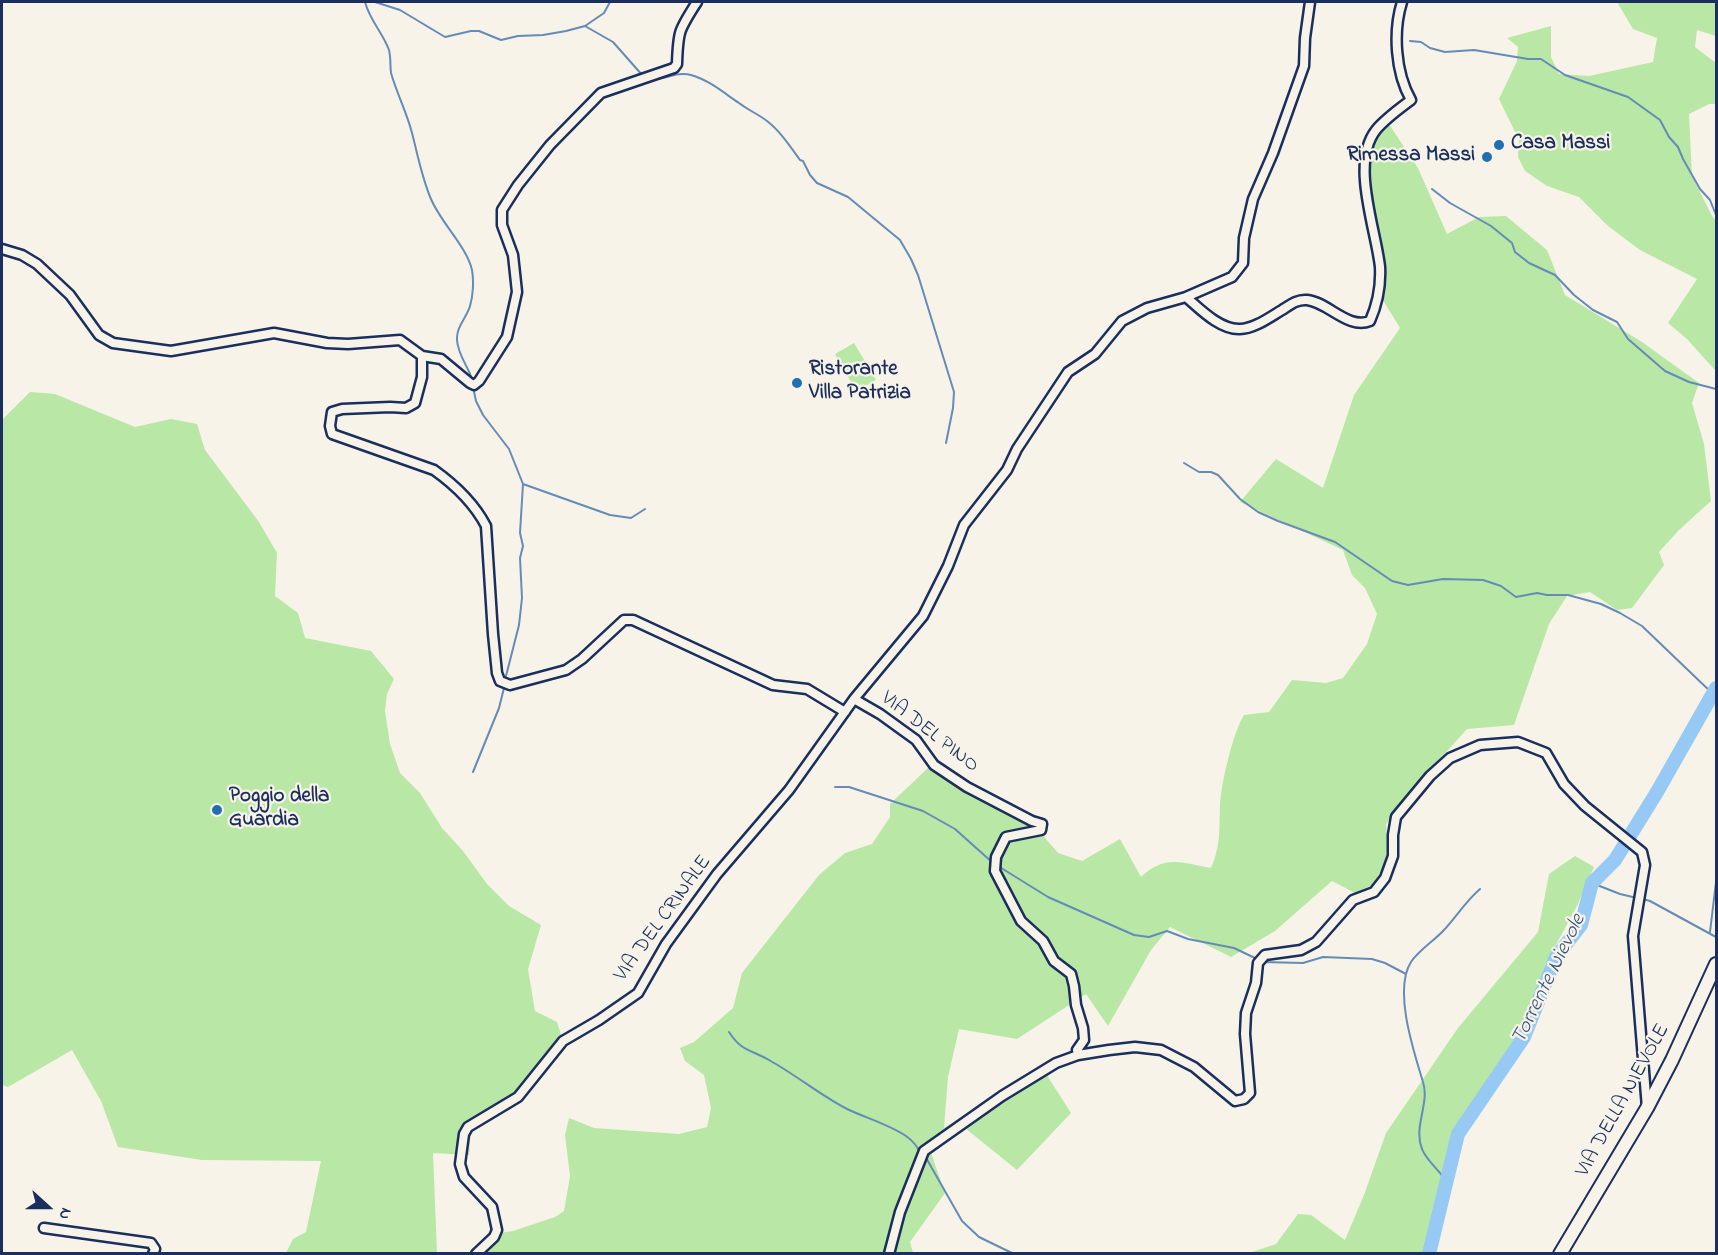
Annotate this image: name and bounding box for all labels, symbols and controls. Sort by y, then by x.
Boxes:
place label: Casa Massi [1511,132,1610,158]
marker: Casa Massi [1492,138,1506,152]
place label: Rimessa Massi [1347,144,1475,170]
marker: Rimessa Massi [1480,150,1494,164]
place label: Ristorante Villa Patrizia [809,358,911,408]
marker: Ristorante Villa Patrizia [790,376,804,390]
street label: VIA DEL PINO [875,687,983,779]
place label: Poggio della Guardia [229,785,329,835]
marker: Poggio della Guardia [210,803,224,817]
street label: VIA DEL CRINALE [610,851,718,987]
water label: Torrente Nievole [1507,911,1593,1049]
street label: VIA DELLA NIEVOLE [1572,1020,1676,1182]
north arrow [18,1177,78,1237]
text: N [52,1204,78,1223]

